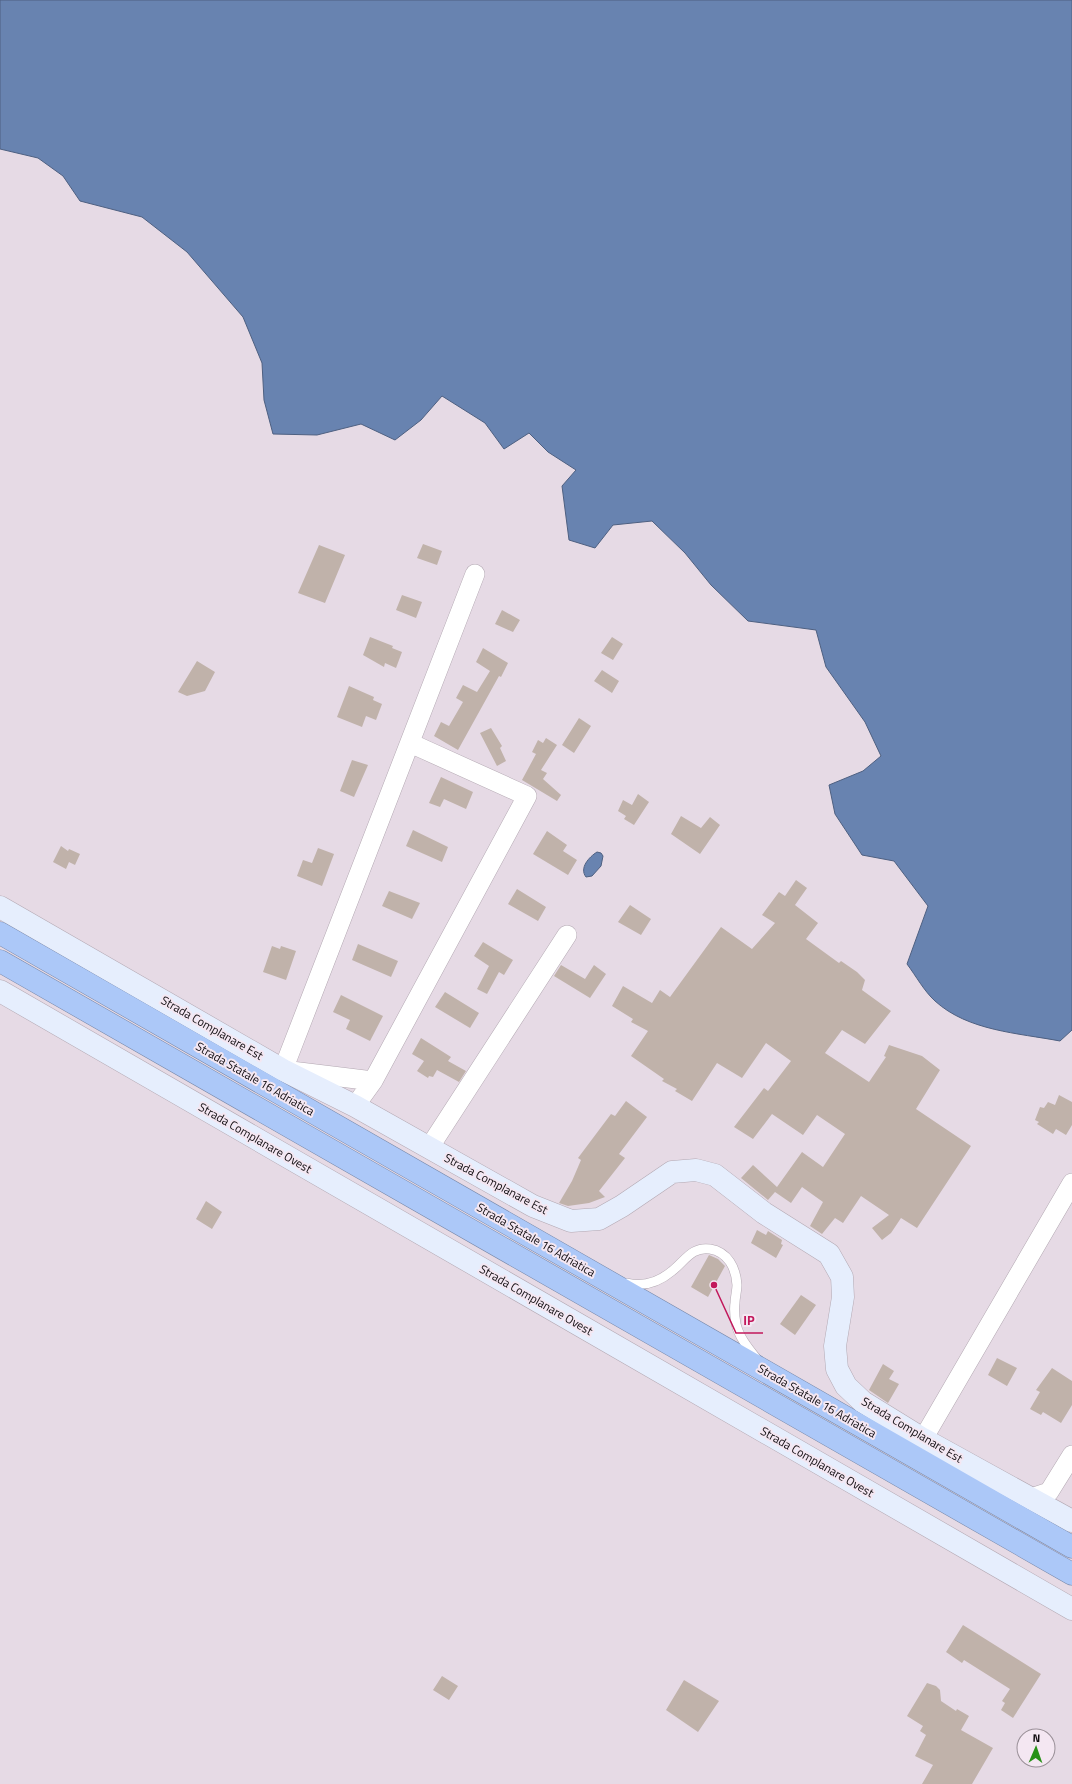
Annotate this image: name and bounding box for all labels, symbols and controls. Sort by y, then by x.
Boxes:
street label: Strada Complanare Est [158,991,268,1065]
street label: Strada Statale 16 Adriatica [192,1037,318,1120]
street label: Strada Complanare Ovest [195,1097,316,1178]
street label: Strada Complanare Est [441,1148,552,1219]
street label: Strada Statale 16 Adriatica [473,1198,599,1281]
street label: Strada Complanare Ovest [476,1259,597,1340]
callout: IP [736,1308,763,1333]
text: IP [743,1310,755,1330]
street label: Strada Statale 16 Adriatica [754,1359,880,1442]
street label: Strada Complanare Est [858,1392,967,1468]
street label: Strada Complanare Ovest [757,1421,878,1502]
north arrow [1016,1728,1056,1768]
text: N [1032,1730,1040,1746]

